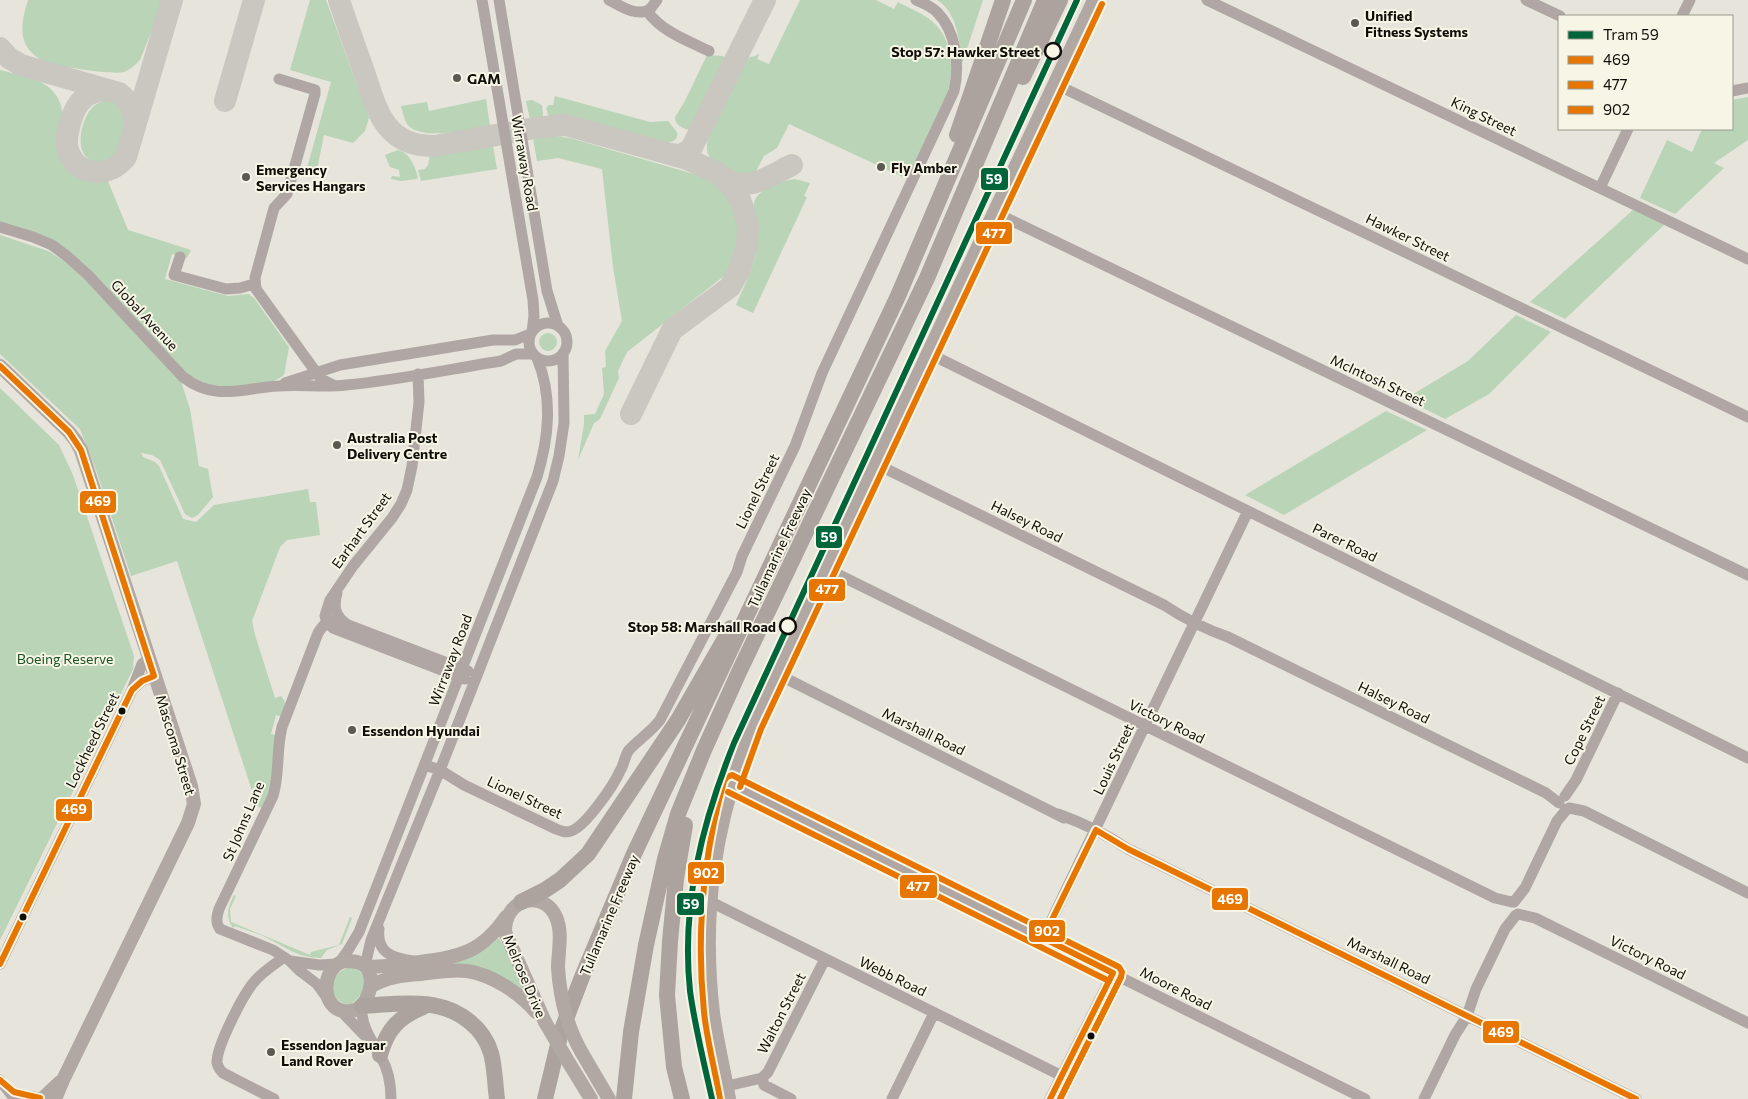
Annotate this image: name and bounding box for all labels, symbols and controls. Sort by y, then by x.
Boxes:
place label: Unified Fitness Systems [1365,7,1468,40]
legend [1558,15,1733,130]
marker: Unified Fitness Systems [1349,17,1361,29]
text: Tram 59 [1603,25,1659,43]
marker: Stop 57: Hawker Street [1044,42,1062,60]
place label: Stop 57: Hawker Street [891,43,1040,60]
text: 469 [1603,50,1630,68]
place label: GAM [467,70,501,87]
marker: GAM [451,72,463,84]
text: 477 [1603,75,1628,93]
street label: King Street [1448,93,1520,139]
text: 902 [1603,100,1630,118]
street label: Wirraway Road [508,114,542,212]
place label: Fly Amber [891,159,957,176]
place label: Emergency Services Hangars [256,161,366,194]
marker: Fly Amber [875,161,887,173]
line badge: 59 [980,167,1009,191]
text: 59 [986,170,1003,187]
marker: Emergency Services Hangars [240,171,252,183]
street label: Hawker Street [1363,209,1453,265]
line badge: 477 [975,221,1013,245]
text: 477 [982,224,1006,241]
street label: Global Avenue [108,276,182,354]
street label: McIntosh Street [1328,351,1428,410]
place label: Australia Post Delivery Centre [347,429,447,462]
marker: Australia Post Delivery Centre [331,439,343,451]
street label: Lionel Street [732,451,783,531]
street label: Tullamarine Freeway [744,485,814,611]
street label: Earhart Street [328,488,395,571]
line badge: 469 [79,490,117,514]
text: 469 [85,492,111,509]
street label: Halsey Road [988,496,1066,546]
street label: Parer Road [1310,519,1380,565]
line badge: 59 [815,525,843,549]
text: 59 [821,528,838,545]
line badge: 477 [808,578,846,602]
text: 477 [815,580,839,597]
street label: Wirraway Road [425,612,475,708]
marker: Stop 58: Marshall Road [779,617,797,635]
place label: Stop 58: Marshall Road [628,618,776,635]
park label: Boeing Reserve [17,650,113,667]
street label: Halsey Road [1355,677,1433,727]
street label: Lockheed Street [62,689,123,790]
street label: Cope Street [1560,692,1608,768]
street label: Mascoma Street [153,693,199,797]
street label: Victory Road [1126,695,1208,747]
street label: Marshall Road [880,704,968,758]
unlabelled marker [117,706,127,716]
street label: Louis Street [1089,721,1137,797]
place label: Essendon Hyundai [362,722,480,739]
marker: Essendon Hyundai [346,724,358,736]
street label: Lionel Street [485,772,566,822]
street label: St Johns Lane [219,779,267,863]
line badge: 469 [55,798,93,822]
text: 469 [61,800,87,817]
street label: Tullamarine Freeway [576,852,642,978]
line badge: 902 [687,861,725,885]
text: 902 [693,864,719,881]
line badge: 477 [899,874,938,899]
text: 477 [906,877,930,894]
line badge: 469 [1211,887,1249,911]
text: 469 [1217,890,1243,907]
line badge: 59 [676,892,705,916]
text: 59 [683,895,700,912]
unlabelled marker [18,912,28,922]
line badge: 902 [1028,919,1066,943]
text: 902 [1034,922,1060,939]
street label: Victory Road [1607,931,1689,983]
street label: Melrose Drive [500,932,550,1020]
street label: Marshall Road [1345,933,1433,987]
street label: Webb Road [857,952,929,1000]
street label: Moore Road [1137,963,1215,1013]
street label: Walton Street [753,969,809,1056]
line badge: 469 [1482,1020,1520,1044]
text: 469 [1488,1023,1514,1040]
unlabelled marker [1086,1031,1096,1041]
place label: Essendon Jaguar Land Rover [281,1036,386,1069]
marker: Essendon Jaguar Land Rover [265,1046,277,1058]

